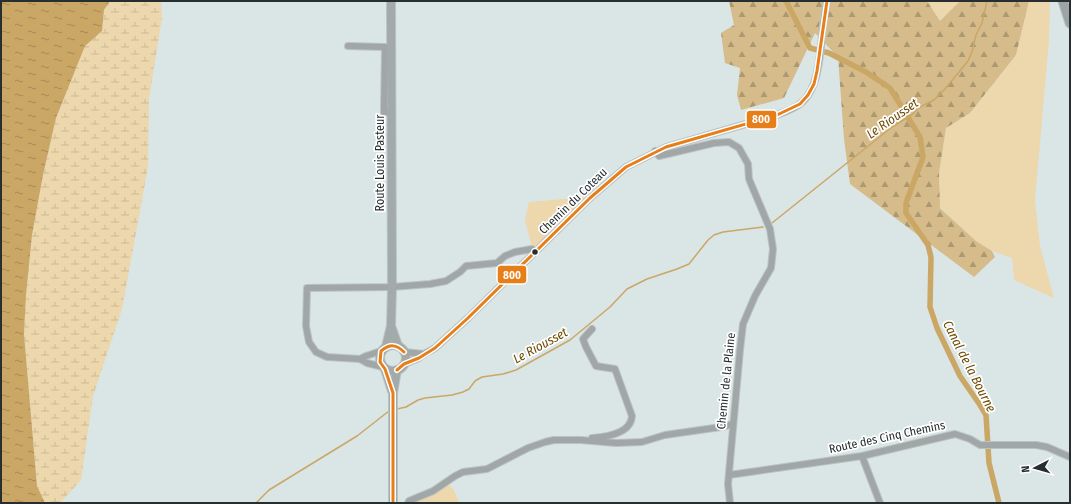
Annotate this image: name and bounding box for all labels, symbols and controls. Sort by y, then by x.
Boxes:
water label: Le Riousset [864,95,922,142]
line badge: 800 [746,110,777,129]
text: 800 [752,113,770,126]
street label: Route Louis Pasteur [373,114,387,211]
street label: Chemin du Coteau [536,165,610,237]
unlabelled marker [530,247,540,257]
line badge: 800 [497,265,527,284]
text: 800 [503,269,521,282]
water label: Canal de la Bourne [940,318,999,414]
water label: Le Riousset [510,324,571,366]
street label: Chemin de la Plaine [714,332,738,430]
street label: Route des Cinq Chemins [828,418,946,456]
north arrow [1015,448,1055,488]
text: N [1019,465,1032,473]

